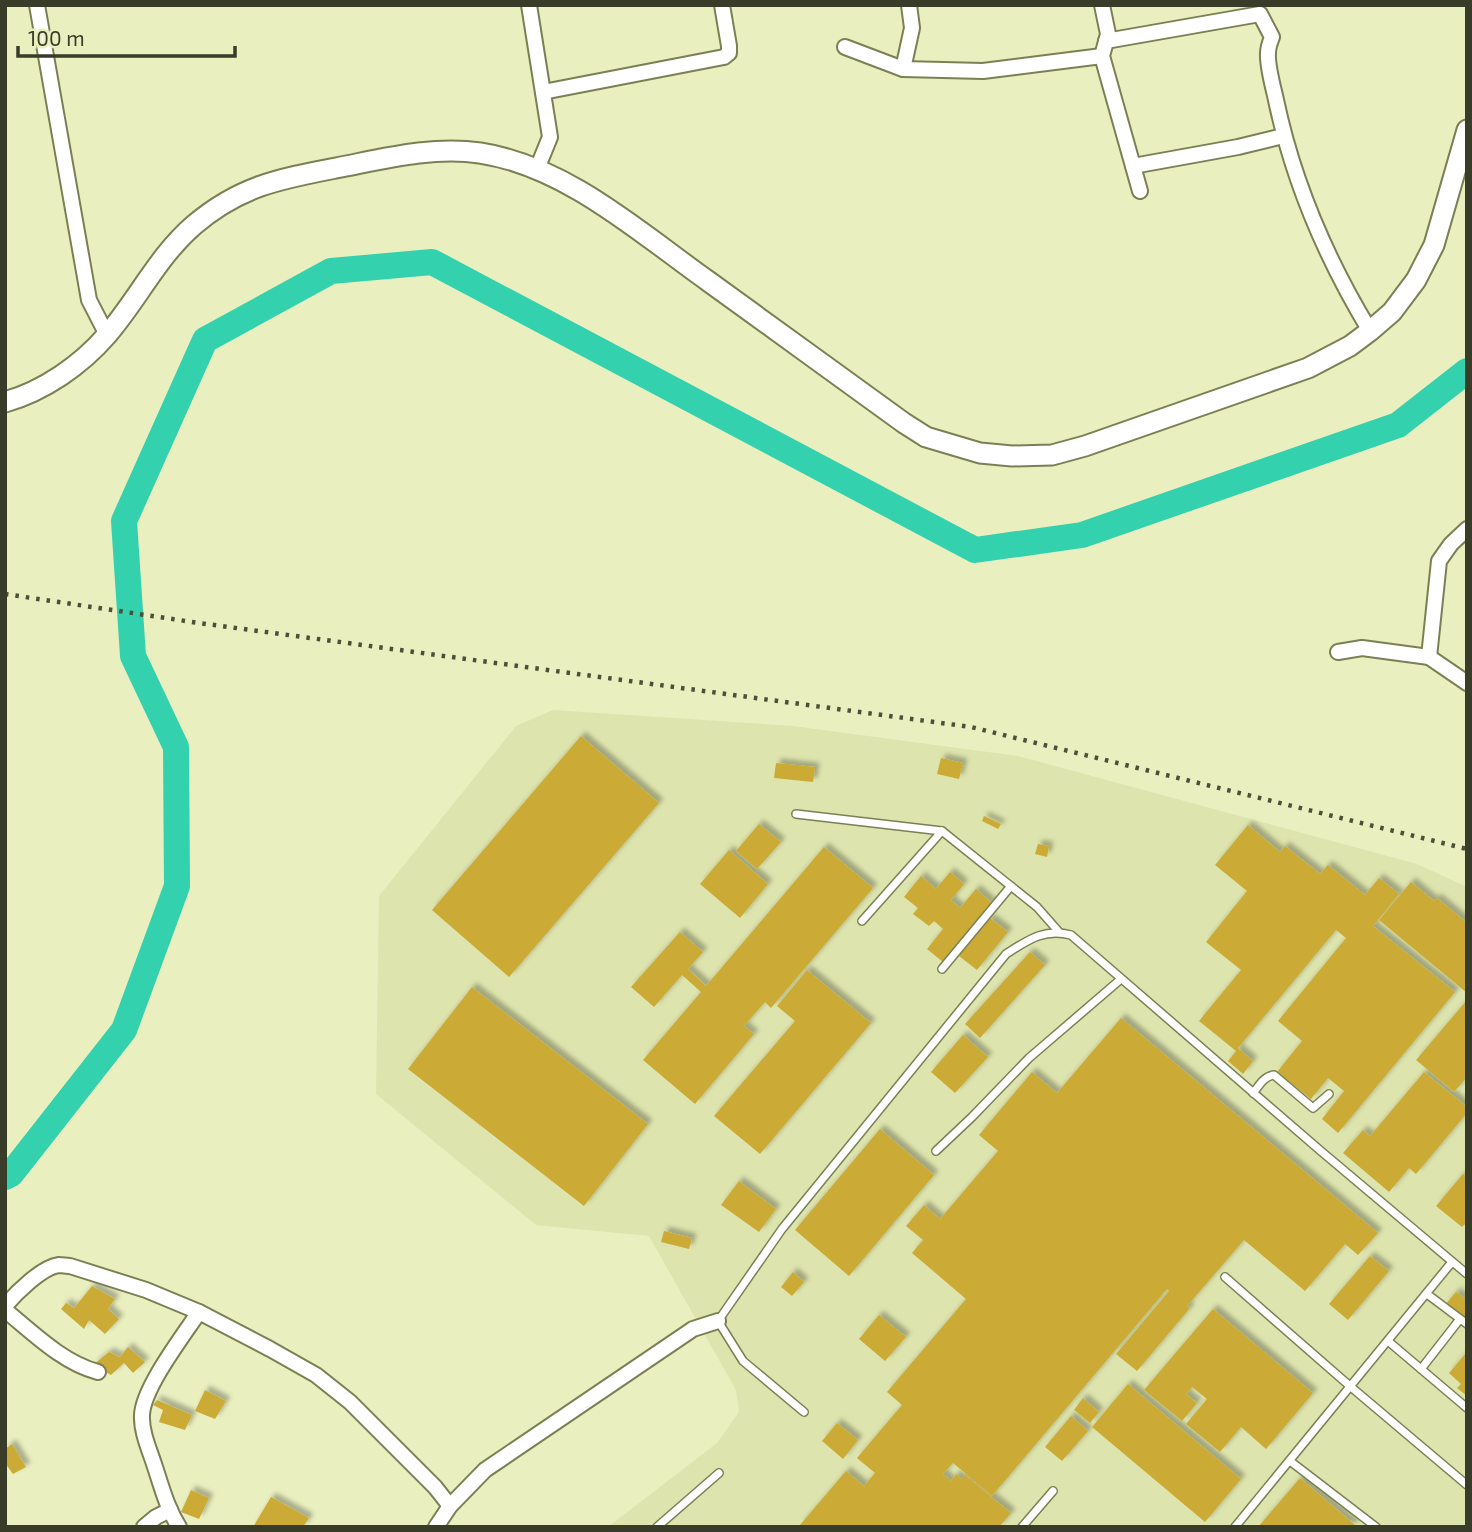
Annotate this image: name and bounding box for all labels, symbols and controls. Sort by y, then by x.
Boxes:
scale bar [18,14,234,58]
text: 100 m [28,25,85,50]

